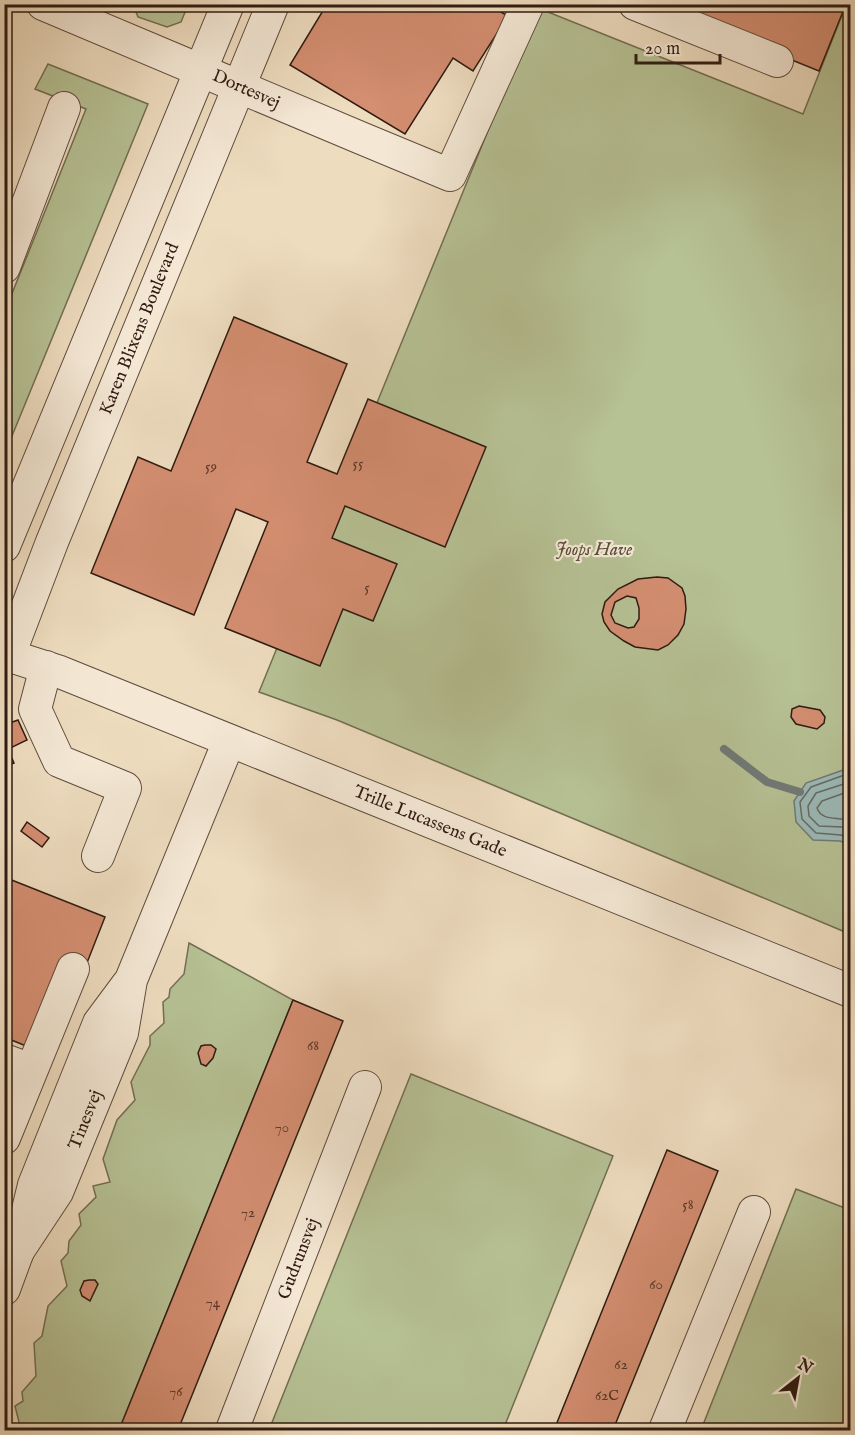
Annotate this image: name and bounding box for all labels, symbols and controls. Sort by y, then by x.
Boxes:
scale bar [636,27,720,65]
text: 20 m [645,38,680,61]
street label: Dortesvej [208,65,284,115]
street label: Karen Blixens Boulevard [95,239,185,418]
house number: 55 [353,454,364,473]
house number: 59 [205,457,217,476]
park label: Joops Have [556,539,632,562]
house number: 5 [364,578,370,597]
street label: Trille Lucassens Gade [350,781,510,863]
house number: 68 [307,1036,319,1055]
street label: Tinesvej [64,1087,108,1153]
house number: 70 [275,1118,289,1137]
house number: 58 [682,1195,694,1214]
house number: 72 [241,1203,255,1222]
street label: Gudrunsvej [273,1215,325,1303]
house number: 60 [649,1275,663,1294]
house number: 74 [206,1293,221,1312]
north arrow [768,1348,828,1408]
text: N [793,1354,816,1379]
house number: 62 [614,1355,628,1374]
house number: 76 [169,1382,183,1401]
house number: 62C [595,1386,619,1405]

